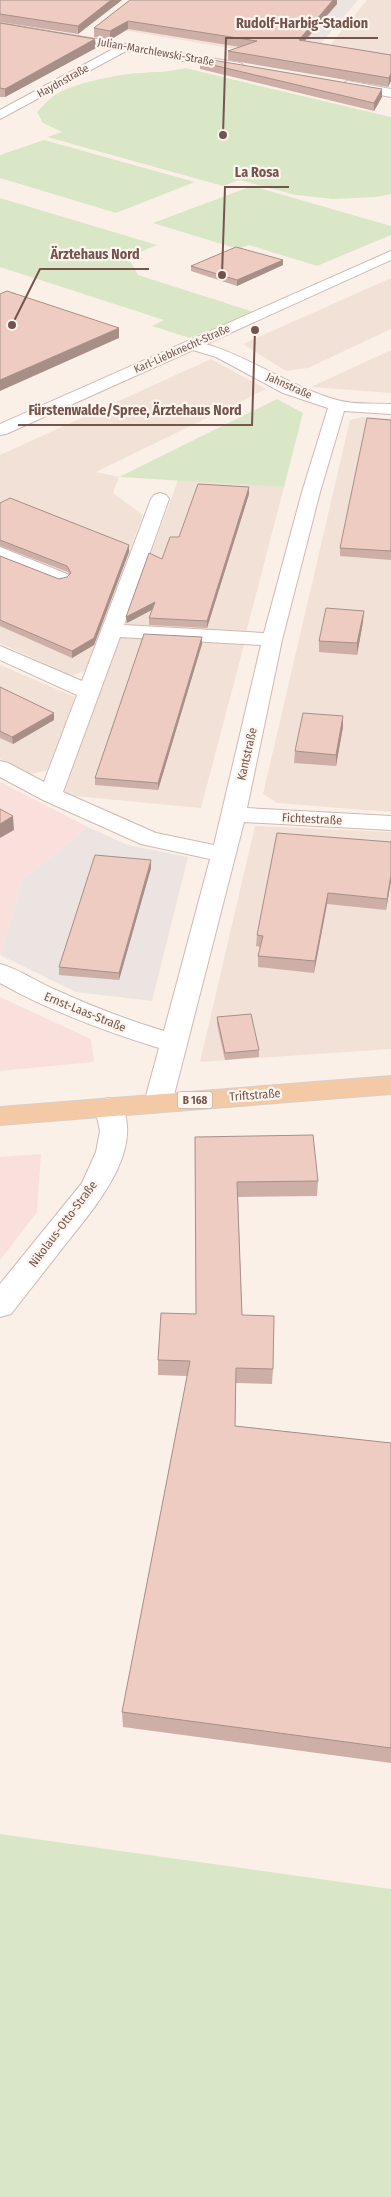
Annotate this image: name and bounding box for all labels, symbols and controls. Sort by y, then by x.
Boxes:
callout: Rudolf-Harbig-Stadion [226,9,378,38]
text: Rudolf-Harbig-Stadion [236,15,368,32]
street label: Julian-Marchlewski-Straße [97,35,215,69]
street label: Haydnstraße [35,62,91,100]
callout: La Rosa [225,158,289,187]
text: La Rosa [235,164,279,181]
callout: Ärztehaus Nord [40,240,149,269]
text: Ärztehaus Nord [49,245,140,263]
street label: Karl-Liebknecht-Straße [132,322,232,376]
street label: Jahnstraße [264,370,314,402]
callout: Fürstenwalde/Spree, Ärztehaus Nord [18,396,252,425]
text: Fürstenwalde/Spree, Ärztehaus Nord [28,401,242,419]
street label: Kantstraße [234,726,260,782]
street label: Fichtestraße [282,810,342,828]
street label: Ernst-Laas-Straße [42,989,128,1035]
street label: Triftstraße [229,1086,281,1104]
road number: B 168 [178,1092,212,1108]
street label: Nikolaus-Otto-Straße [26,1178,100,1270]

